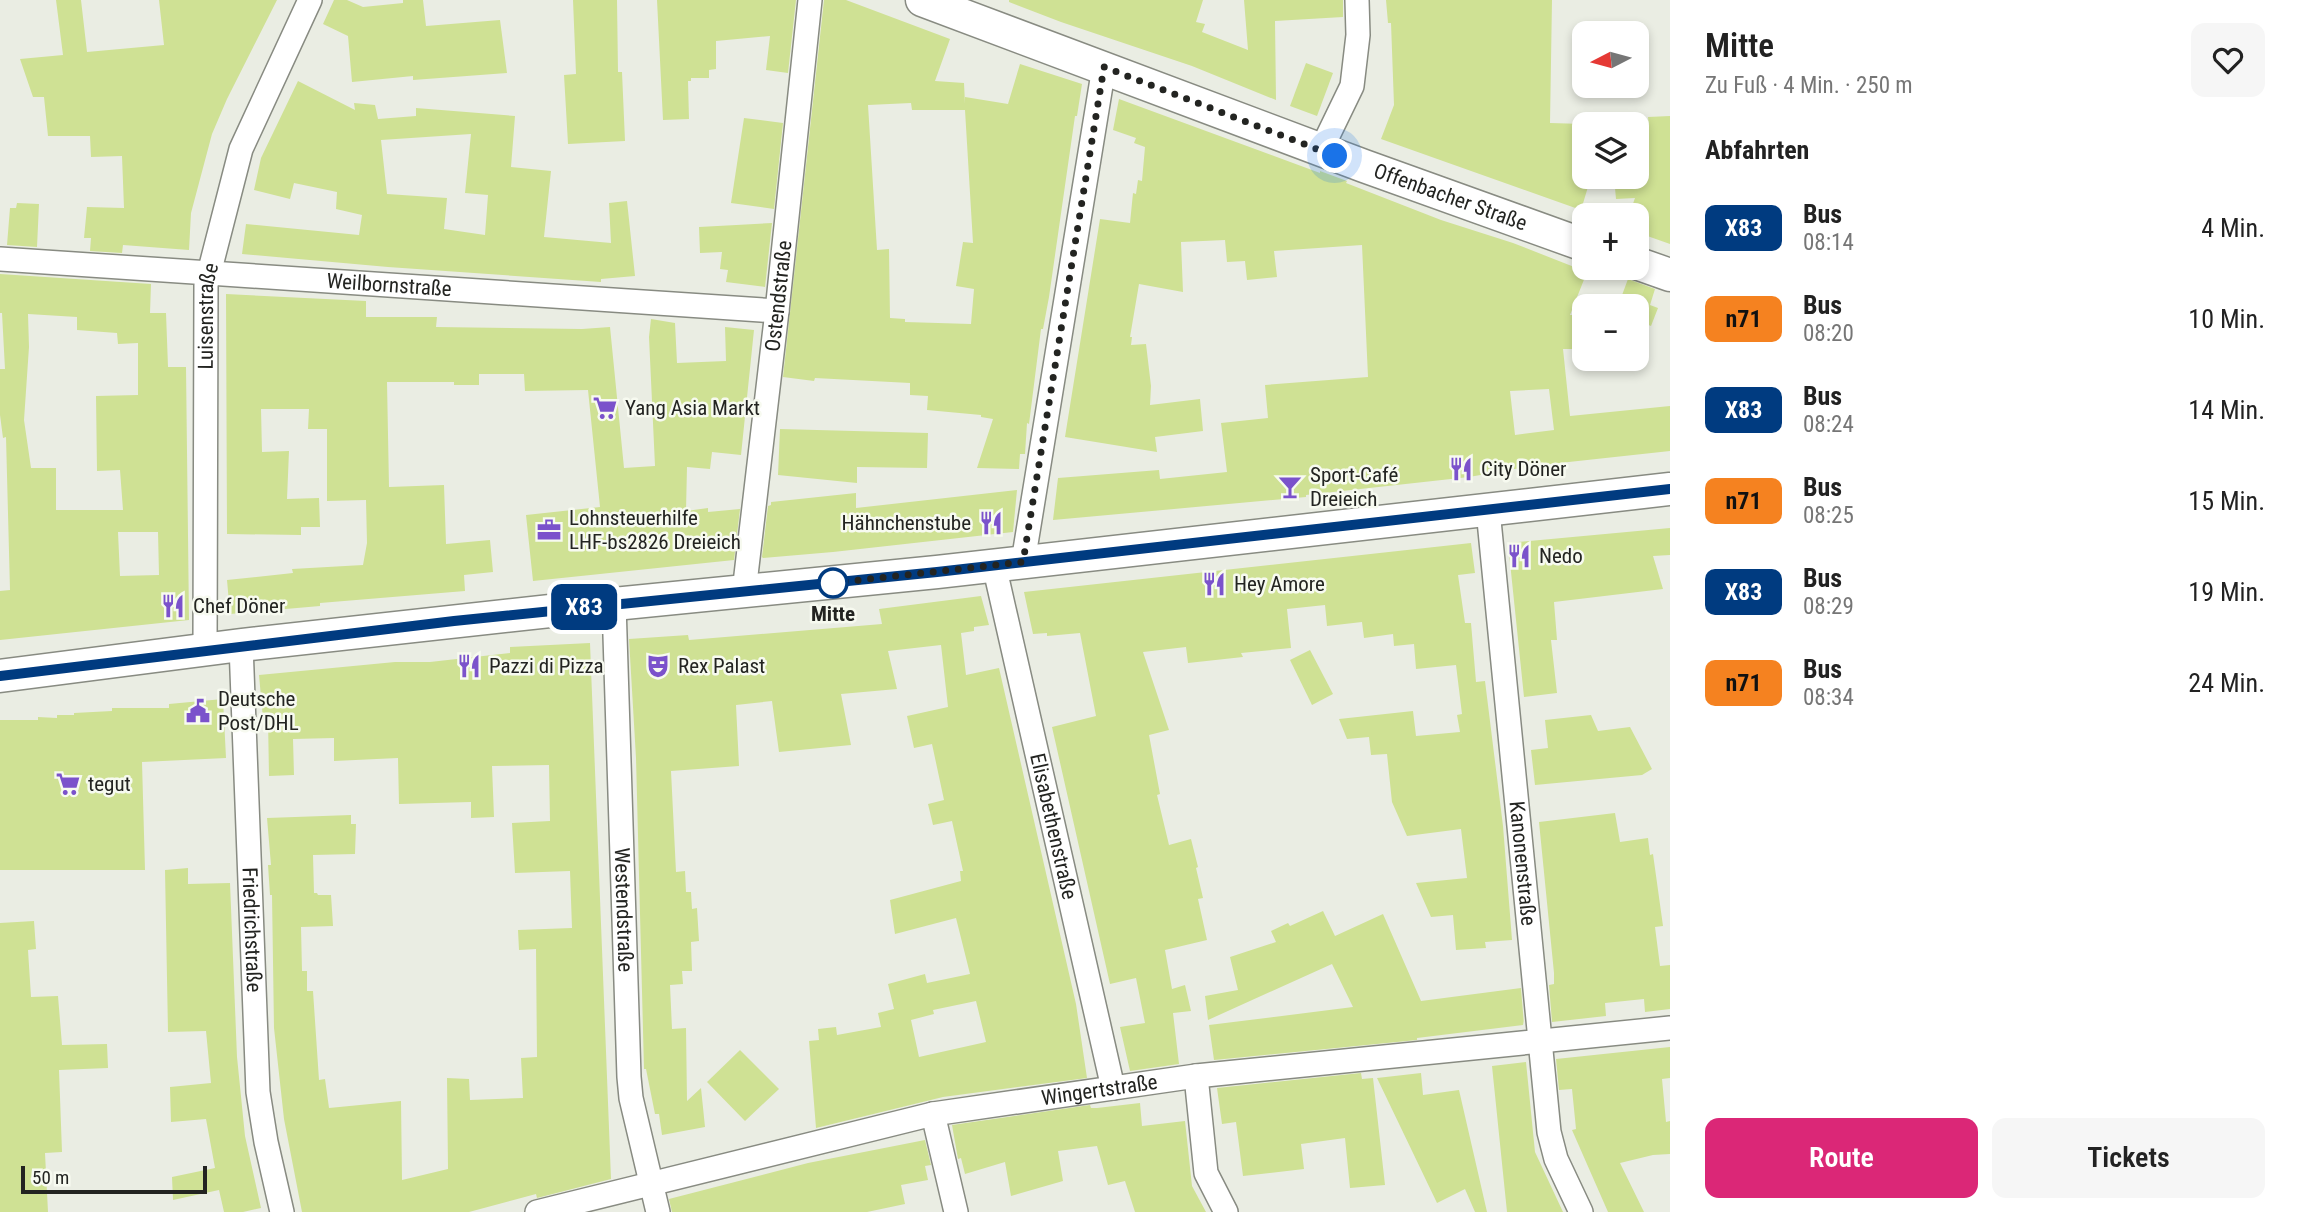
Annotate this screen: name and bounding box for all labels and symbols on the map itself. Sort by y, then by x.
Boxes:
north arrow [1572,21,1648,98]
your location [1317,138,1352,173]
street label: Offenbacher Straße [1371,159,1530,236]
street label: Ostendstraße [760,239,796,353]
street label: Luisenstraße [194,260,223,369]
street label: Weilbornstraße [326,269,453,301]
supermarket icon: Yang Asia Markt [591,394,619,422]
place label: Yang Asia Markt [625,396,760,420]
restaurant icon: City Döner [1447,455,1475,483]
place label: City Döner [1481,457,1566,481]
place label: Sport-Café Dreieich [1310,463,1398,511]
bar icon: Sport-Café Dreieich [1276,473,1304,501]
place label: Lohnsteuerhilfe LHF-bs2826 Dreieich [569,506,741,554]
restaurant icon: Hähnchenstube [977,509,1005,537]
place label: Hähnchenstube [842,511,971,535]
office icon: Lohnsteuerhilfe LHF-bs2826 Dreieich [535,516,563,544]
restaurant icon: Nedo [1505,542,1533,570]
place label: Nedo [1539,544,1583,568]
marker: Mitte [818,568,848,598]
restaurant icon: Hey Amore [1200,570,1228,598]
place label: Hey Amore [1234,572,1325,596]
line badge: X83 [544,584,624,630]
restaurant icon: Chef Döner [159,592,187,620]
place label: Chef Döner [193,594,285,618]
place label: Mitte [811,602,855,626]
restaurant icon: Pazzi di Pizza [455,652,483,680]
theatre icon: Rex Palast [644,652,672,680]
place label: Pazzi di Pizza [489,654,604,678]
place label: Rex Palast [678,654,765,678]
place label: Deutsche Post/DHL [218,687,299,735]
public building icon: Deutsche Post/DHL [184,697,212,725]
street label: Elisabethenstraße [1025,751,1082,902]
supermarket icon: tegut [54,770,82,798]
place label: tegut [88,772,131,796]
street label: Kanonenstraße [1505,800,1541,927]
street label: Westendstraße [610,847,638,973]
street label: Friedrichstraße [237,867,266,993]
street label: Wingertstraße [1040,1070,1159,1110]
scale bar [21,1163,206,1195]

